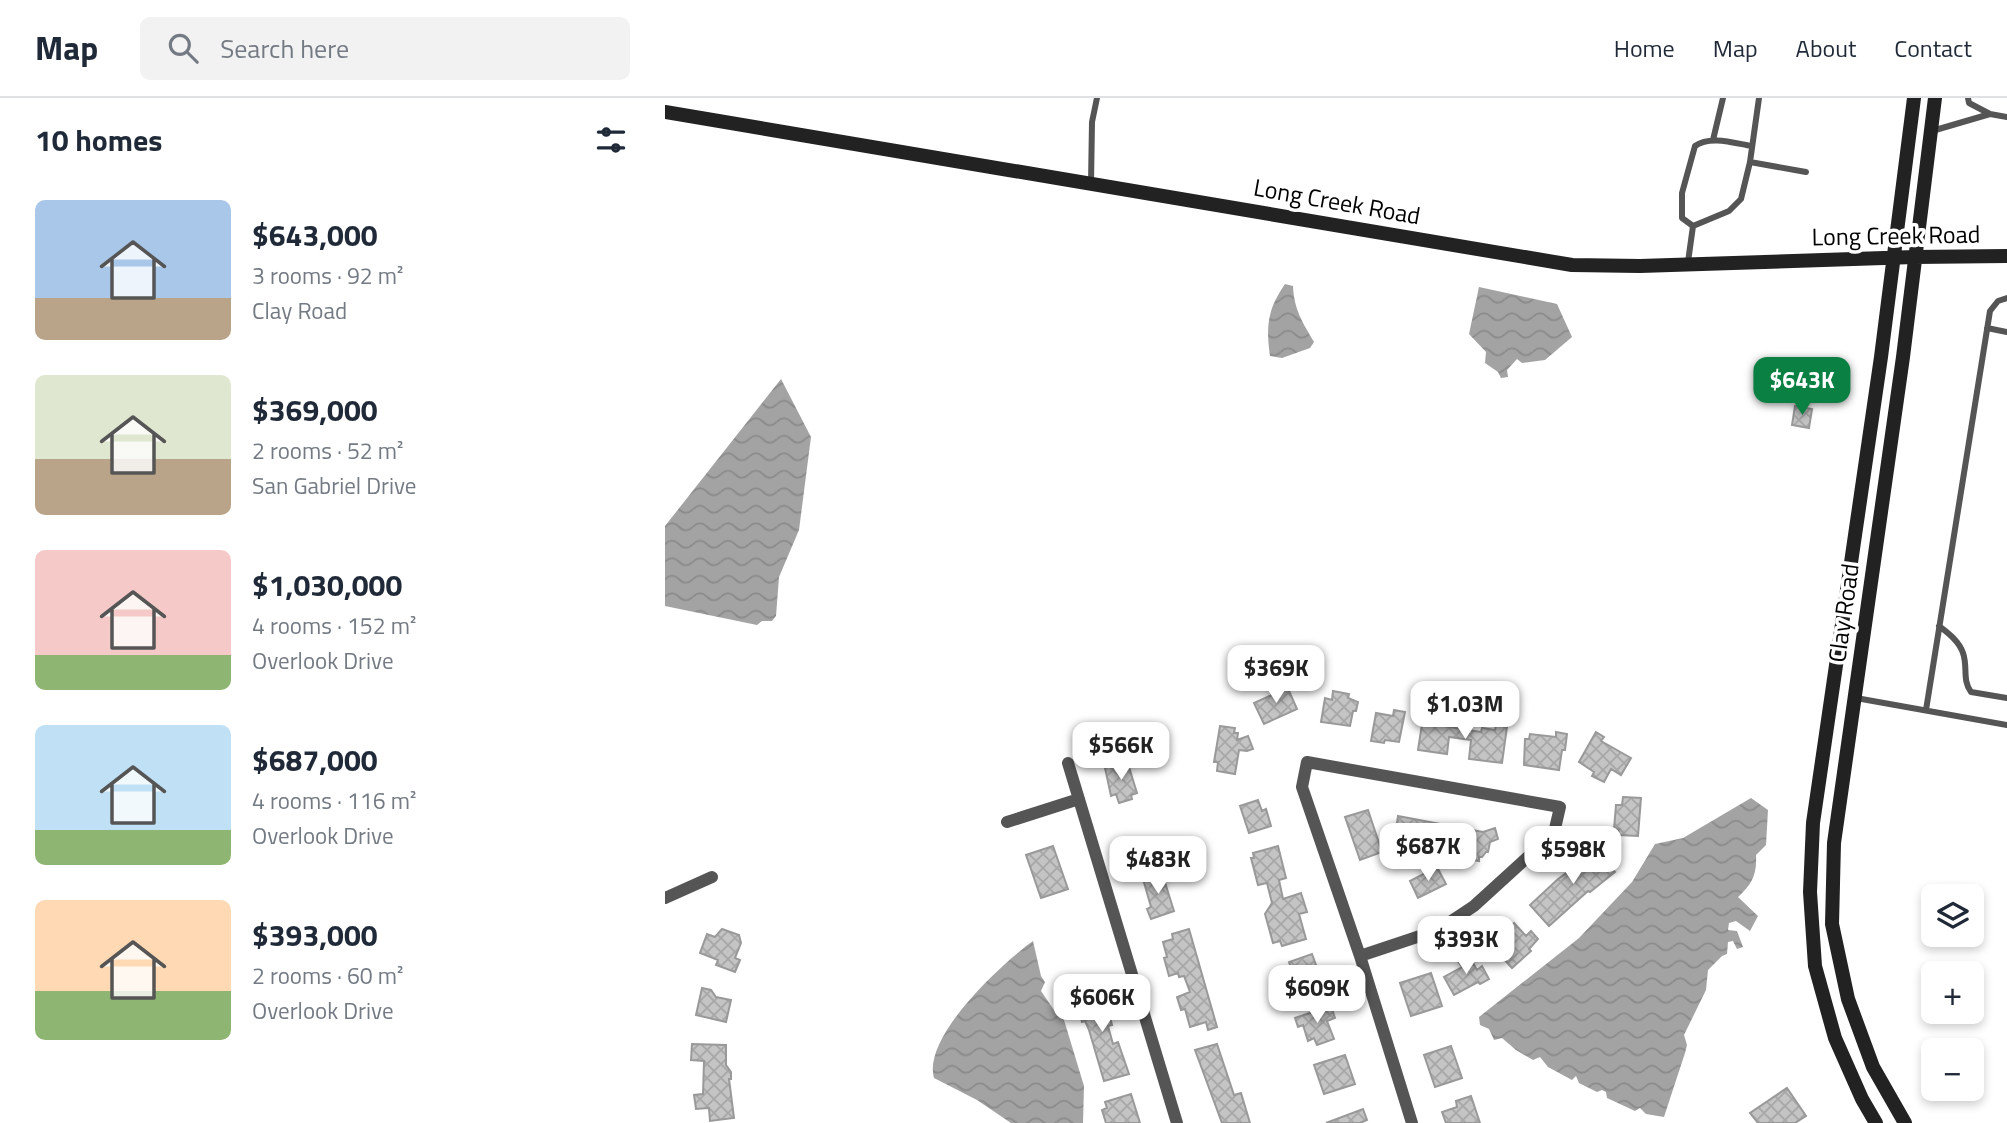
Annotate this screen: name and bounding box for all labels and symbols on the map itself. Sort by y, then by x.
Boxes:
street label: Long Creek Road [1251,169,1423,233]
street label: Long Creek Road [1811,216,1981,254]
pin: $643K [1753,358,1851,417]
street label: Clay Road [1818,561,1868,665]
pin: $369K [1227,646,1325,705]
pin: $1.03M [1408,682,1522,741]
pin: $566K [1072,722,1170,782]
pin: $687K [1379,824,1477,883]
pin: $598K [1524,826,1622,886]
pin: $483K [1109,836,1207,896]
pin: $393K [1417,916,1515,976]
pin: $609K [1268,965,1366,1025]
pin: $606K [1053,974,1151,1034]

